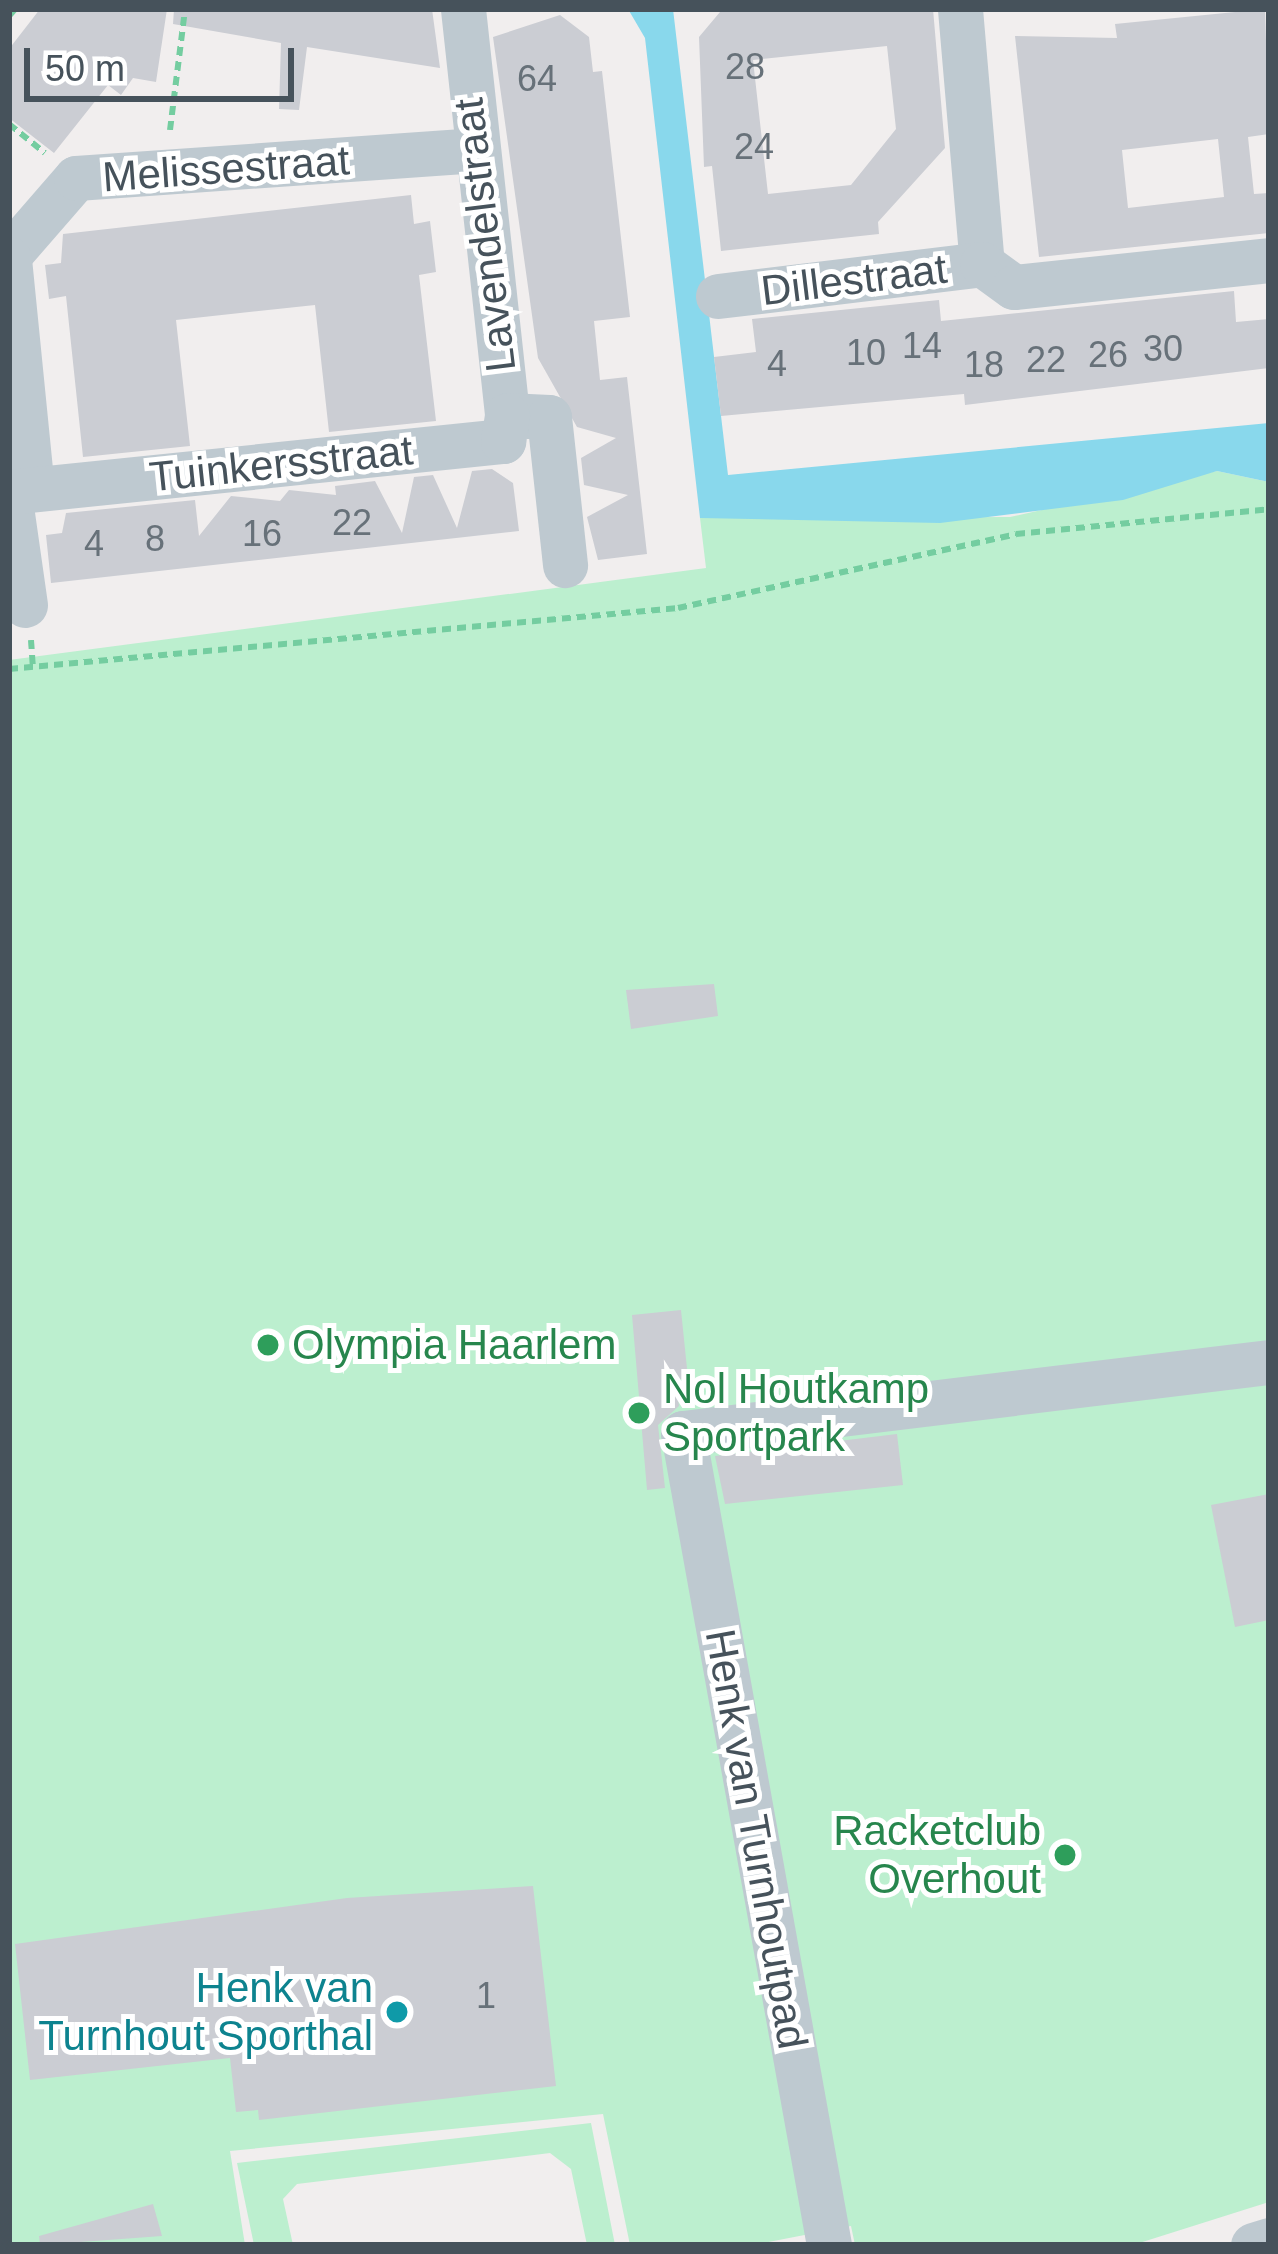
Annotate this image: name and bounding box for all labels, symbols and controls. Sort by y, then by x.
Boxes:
scale bar [30,24,300,98]
house number: 28 [725,45,765,89]
text: 50 m [45,48,125,89]
house number: 64 [517,57,557,101]
street label: Lavendelstraat [443,95,527,375]
house number: 24 [734,125,774,169]
street label: Melissestraat [101,135,351,203]
street label: Dillestraat [758,244,950,316]
house number: 14 [902,324,942,368]
house number: 30 [1143,327,1183,371]
house number: 10 [846,331,886,375]
house number: 26 [1088,333,1128,377]
house number: 22 [1026,338,1066,382]
house number: 4 [767,342,787,386]
house number: 18 [964,343,1004,387]
street label: Tuinkersstraat [147,425,415,503]
house number: 22 [332,501,372,545]
house number: 16 [242,512,282,556]
house number: 8 [145,517,165,561]
house number: 4 [84,522,104,566]
place label: Olympia Haarlem [292,1320,616,1370]
marker: Olympia Haarlem [255,1332,281,1358]
place label: Nol Houtkamp Sportpark [663,1364,929,1462]
marker: Nol Houtkamp Sportpark [626,1400,652,1426]
street label: Henk van Turnhoutpad [694,1625,818,2053]
place label: Racketclub Overhout [833,1806,1041,1904]
marker: Racketclub Overhout [1052,1842,1078,1868]
place label: Henk van Turnhout Sporthal [38,1963,373,2062]
house number: 1 [476,1974,496,2018]
marker: Henk van Turnhout Sporthal [384,1999,410,2025]

